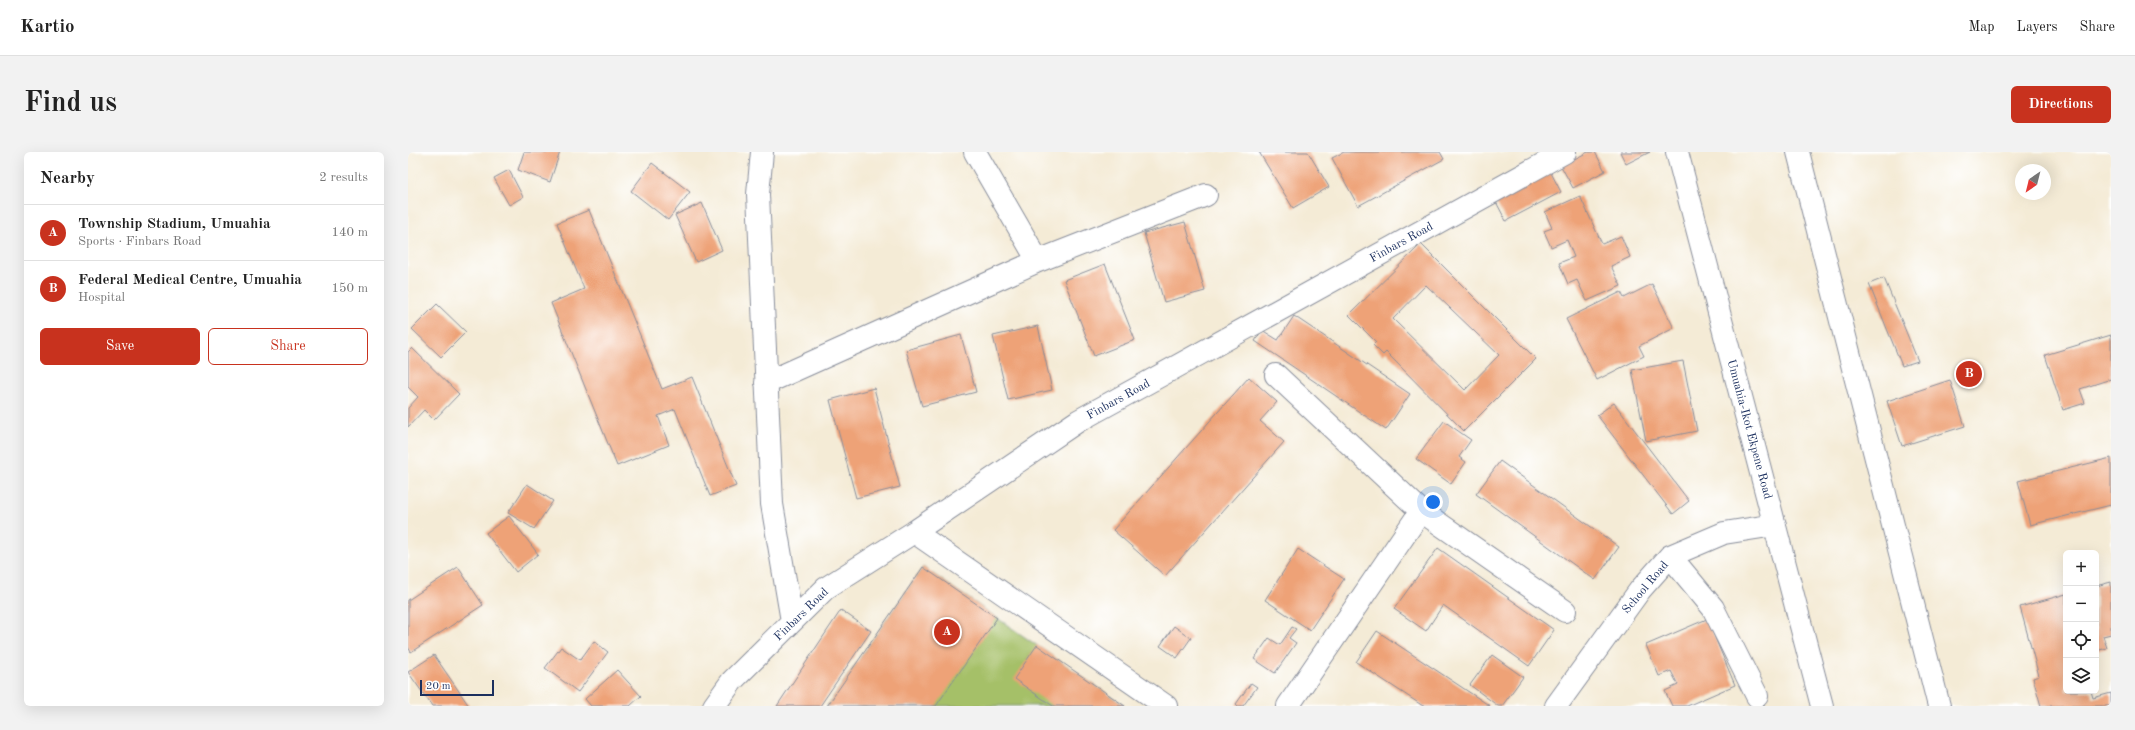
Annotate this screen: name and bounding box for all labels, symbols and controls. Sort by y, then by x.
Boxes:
text: Kartio [20,18,75,37]
text: Map [1969,20,1995,34]
text: Layers [2017,20,2058,34]
text: Share [2080,20,2115,34]
button: Directions [2011,86,2111,123]
text: Find us [24,90,117,118]
north arrow [2015,164,2051,200]
text: Nearby [40,170,95,187]
text: 2 results [319,171,368,184]
text: Township Stadium, Umuahia [78,217,271,232]
street label: Finbars Road [1368,221,1435,265]
text: A [48,226,58,239]
text: 140 m [331,226,368,239]
text: Sports · Finbars Road [78,235,202,248]
text: Federal Medical Centre, Umuahia [78,273,302,288]
text: B [48,282,58,295]
text: 150 m [331,282,368,295]
text: Hospital [78,291,125,304]
button: Save [40,328,200,365]
button: Share [208,328,368,365]
street label: Umuahia-Ikot Ekpene Road [1725,358,1773,500]
pin: B [1956,359,1982,389]
street label: Finbars Road [1085,378,1152,422]
your location [1423,492,1443,512]
map controls [2063,550,2099,694]
button: + [2063,550,2099,586]
street label: School Road [1620,559,1671,616]
street label: Finbars Road [772,586,831,643]
button: − [2063,586,2099,622]
pin: A [934,617,960,647]
button: locate [2063,622,2099,658]
button: layers [2063,658,2099,694]
scale bar [420,678,494,697]
text: 20 m [426,681,451,692]

